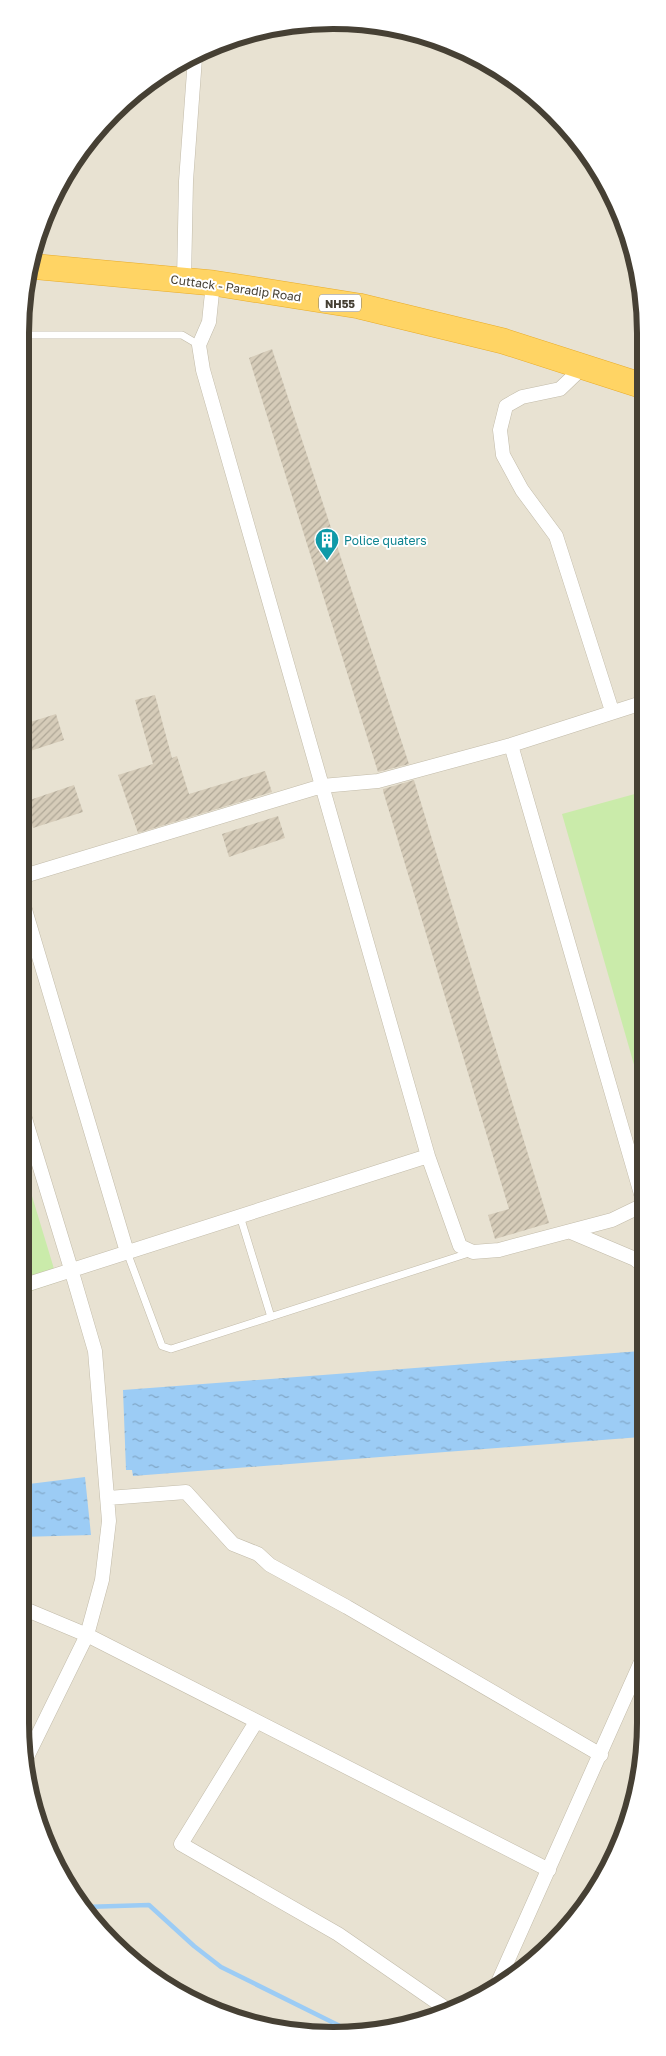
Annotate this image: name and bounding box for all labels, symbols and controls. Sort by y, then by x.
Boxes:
street label: Cuttack - Paradip Road [170,271,302,305]
road number: NH55 [319,294,361,312]
building icon: Police quaters [314,527,340,561]
place label: Police quaters [344,533,427,548]

